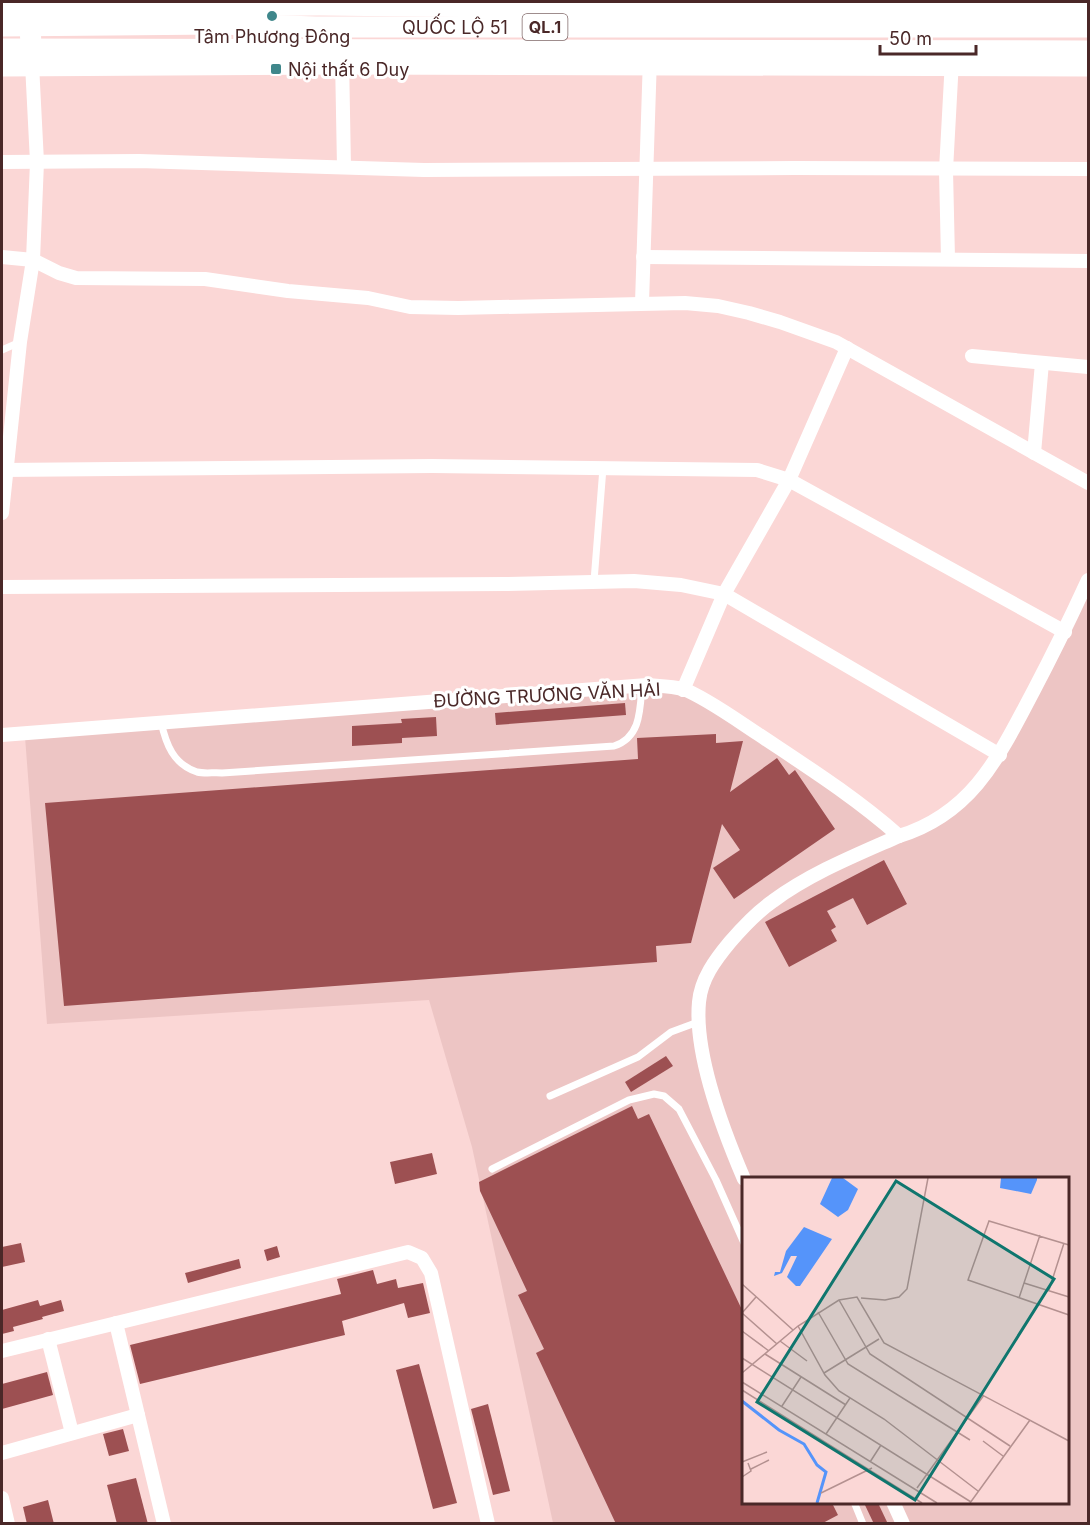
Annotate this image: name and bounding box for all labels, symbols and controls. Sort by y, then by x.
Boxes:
marker: Tâm Phương Đông [265,9,279,23]
street label: QUỐC LỘ 51 [402,13,508,38]
road number: QL.1 [522,14,568,40]
scale bar [880,18,976,56]
place label: Tâm Phương Đông [194,26,350,47]
text: 50 m [889,28,932,49]
place label: Nội thất 6 Duy [288,59,409,80]
marker: Nội thất 6 Duy [269,62,283,76]
street label: ĐƯỜNG TRƯƠNG VĂN HẢI [433,678,661,711]
inset map [742,1177,1069,1504]

